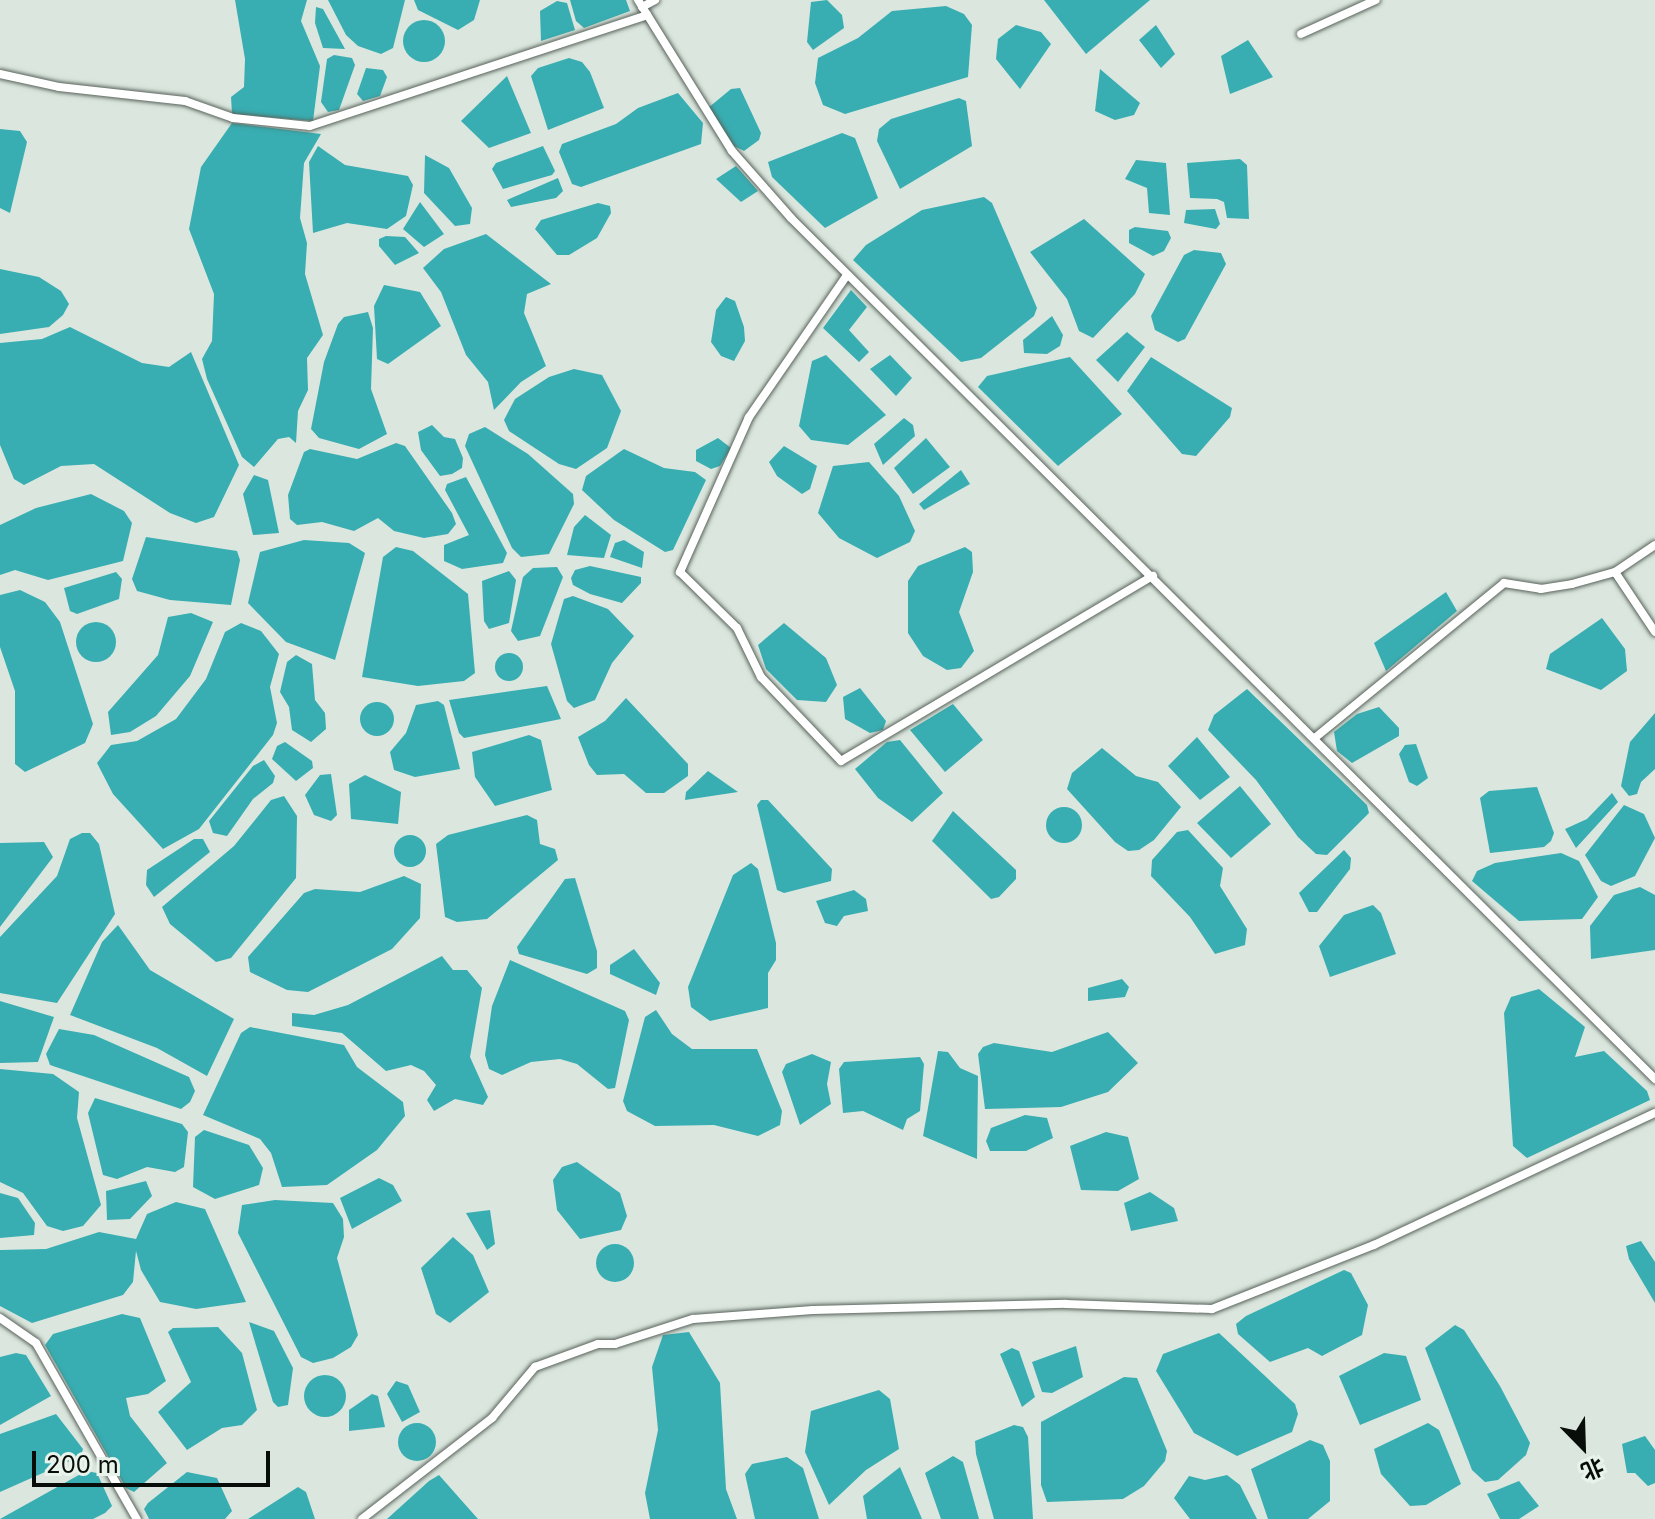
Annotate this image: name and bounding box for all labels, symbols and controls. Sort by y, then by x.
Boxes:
north arrow [1543,1407,1623,1487]
scale bar [36,1435,274,1485]
text: 200 m [46,1450,119,1479]
text: 北 [1577,1453,1608,1485]

